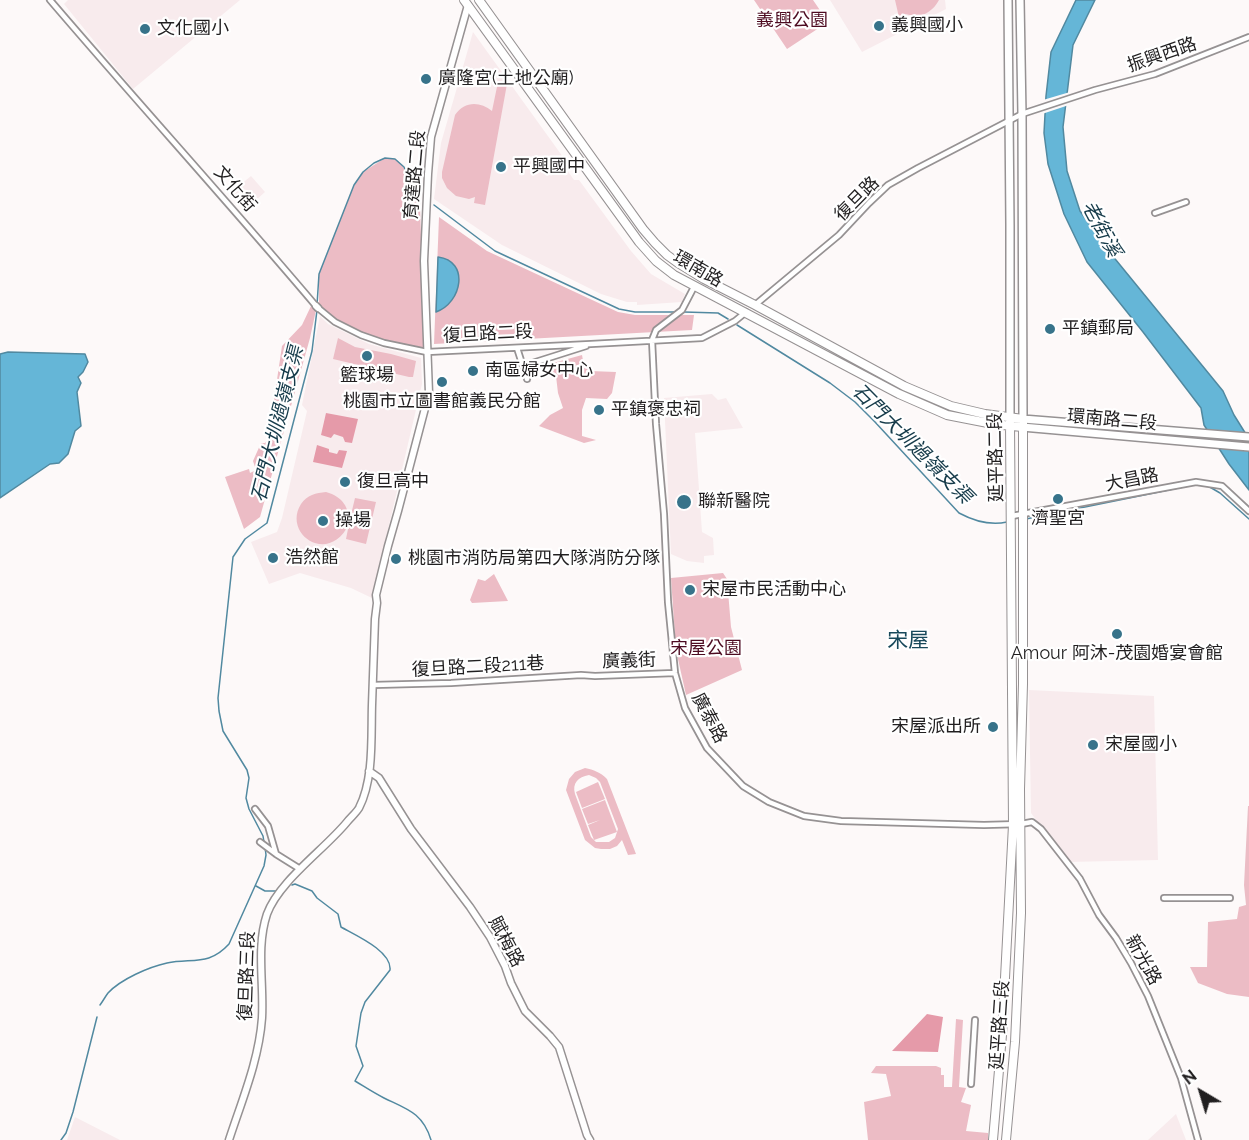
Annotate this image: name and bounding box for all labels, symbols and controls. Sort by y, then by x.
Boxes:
park label: 義興公園 [756,10,828,32]
place label: 義興國小 [891,15,963,37]
place label: 文化國小 [157,18,229,40]
marker: 義興國小 [872,19,886,33]
marker: 文化國小 [138,22,152,36]
street label: 振興西路 [1124,33,1200,77]
place label: 廣隆宮(土地公廟) [438,68,574,90]
marker: 廣隆宮(土地公廟) [419,72,433,86]
street label: 育達路二段 [400,129,430,221]
place label: 平興國中 [513,156,585,178]
marker: 平興國中 [494,160,508,174]
street label: 文化街 [209,162,261,216]
street label: 復旦路 [830,172,884,226]
water label: 老街溪 [1076,197,1126,261]
street label: 環南路 [669,246,727,292]
place label: 平鎮郵局 [1062,318,1134,340]
street label: 復旦路二段 [442,321,534,347]
marker: 平鎮郵局 [1043,322,1057,336]
water label: 石門大圳過嶺支渠 [247,343,309,505]
marker: 籃球場 [360,349,374,363]
place label: 南區婦女中心 [485,360,593,382]
marker: 南區婦女中心 [466,364,480,378]
place label: 籃球場 [340,365,394,387]
marker: 桃園市立圖書館義民分館 [435,375,449,389]
water label: 石門大圳過嶺支渠 [847,379,977,509]
place label: 桃園市立圖書館義民分館 [343,391,541,413]
place label: 平鎮褒忠祠 [611,399,701,421]
marker: 平鎮褒忠祠 [592,403,606,417]
street label: 環南路二段 [1066,405,1158,435]
street label: 延平路二段 [984,412,1008,502]
street label: 大昌路 [1103,464,1161,496]
place label: 復旦高中 [357,471,429,493]
marker: 復旦高中 [338,475,352,489]
place label: 聯新醫院 [698,491,770,513]
marker: 濟聖宮 [1051,492,1065,506]
marker: 聯新醫院 [675,493,693,511]
place label: 濟聖宮 [1031,508,1085,530]
place label: 操場 [335,510,371,532]
marker: 操場 [316,514,330,528]
place label: 浩然館 [285,547,339,569]
place label: 桃園市消防局第四大隊消防分隊 [408,548,660,570]
marker: 浩然館 [266,551,280,565]
marker: 桃園市消防局第四大隊消防分隊 [389,552,403,566]
place label: 宋屋市民活動中心 [702,579,846,601]
marker: 宋屋市民活動中心 [683,583,697,597]
marker: Amour 阿沐-茂園婚宴會館 [1110,627,1124,641]
district label: 宋屋 [887,628,929,654]
park label: 宋屋公園 [670,638,742,660]
place label: Amour 阿沐-茂園婚宴會館 [1011,643,1223,665]
street label: 廣義街 [602,649,656,673]
street label: 復旦路二段211巷 [411,653,545,681]
street label: 廣泰路 [687,689,731,747]
place label: 宋屋派出所 [891,716,981,738]
marker: 宋屋派出所 [986,720,1000,734]
place label: 宋屋國小 [1105,734,1177,756]
marker: 宋屋國小 [1086,738,1100,752]
street label: 賦梅路 [484,913,528,971]
street label: 復旦路三段 [235,931,259,1021]
street label: 新光路 [1120,931,1166,989]
street label: 延平路三段 [986,979,1014,1071]
north arrow [1171,1062,1231,1122]
text: N [1179,1066,1200,1089]

